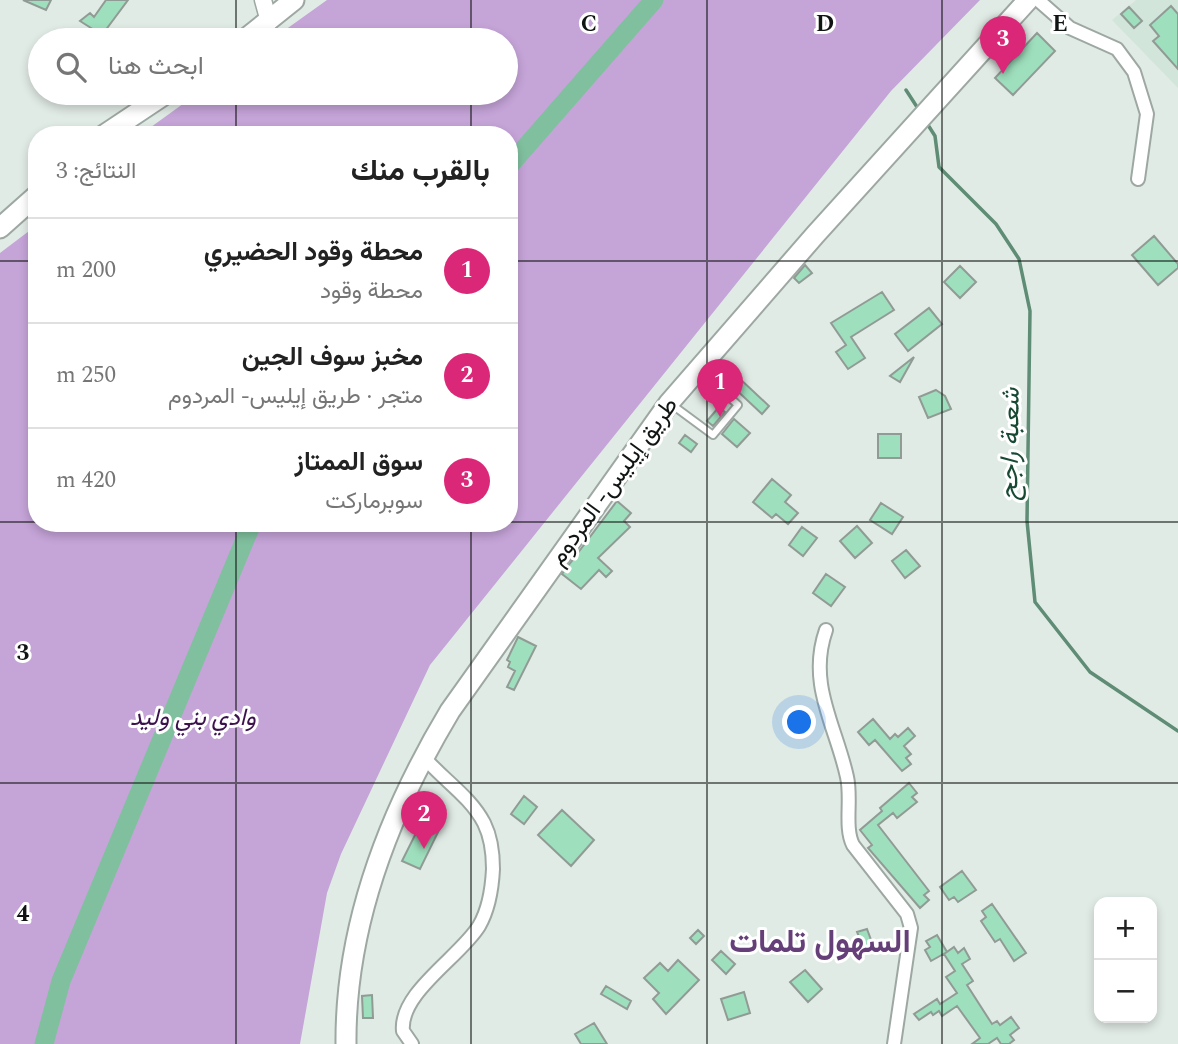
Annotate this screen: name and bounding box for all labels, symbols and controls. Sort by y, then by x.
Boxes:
text: C [581,7,597,42]
text: D [816,7,834,42]
text: E [1052,7,1068,42]
pin: 3 [980,16,1026,74]
search box [28,28,518,105]
text: ابحث هنا [108,46,204,86]
icon: search [52,48,90,86]
text: بالقرب منك [351,148,490,194]
text: النتائج: 3 [56,154,136,189]
text: محطة وقود الحضيري [204,232,423,272]
text: 200 m [56,253,116,288]
text: 1 [461,253,473,288]
text: محطة وقود [320,274,423,309]
text: مخبز سوف الجين [242,337,423,377]
text: 250 m [56,358,116,393]
text: 2 [461,358,473,393]
pin: 1 [697,359,743,417]
text: متجر · طريق إيليس- المردوم [168,379,423,414]
water label: شعبة راجح [989,386,1031,501]
street label: طريق إيليس- المردوم [540,390,687,573]
text: سوق الممتاز [295,442,423,482]
text: 420 m [56,463,116,498]
text: 3 [461,463,473,498]
text: سوبرماركت [325,484,423,519]
text: 3 [17,636,30,671]
park label: وادي بني وليد [130,700,256,736]
your location [782,705,816,739]
pin: 2 [401,791,447,849]
text: 4 [17,897,30,932]
map controls [1094,897,1157,1023]
button: + [1094,897,1157,960]
district label: السهول تلمات [729,918,911,967]
button: − [1094,960,1157,1023]

